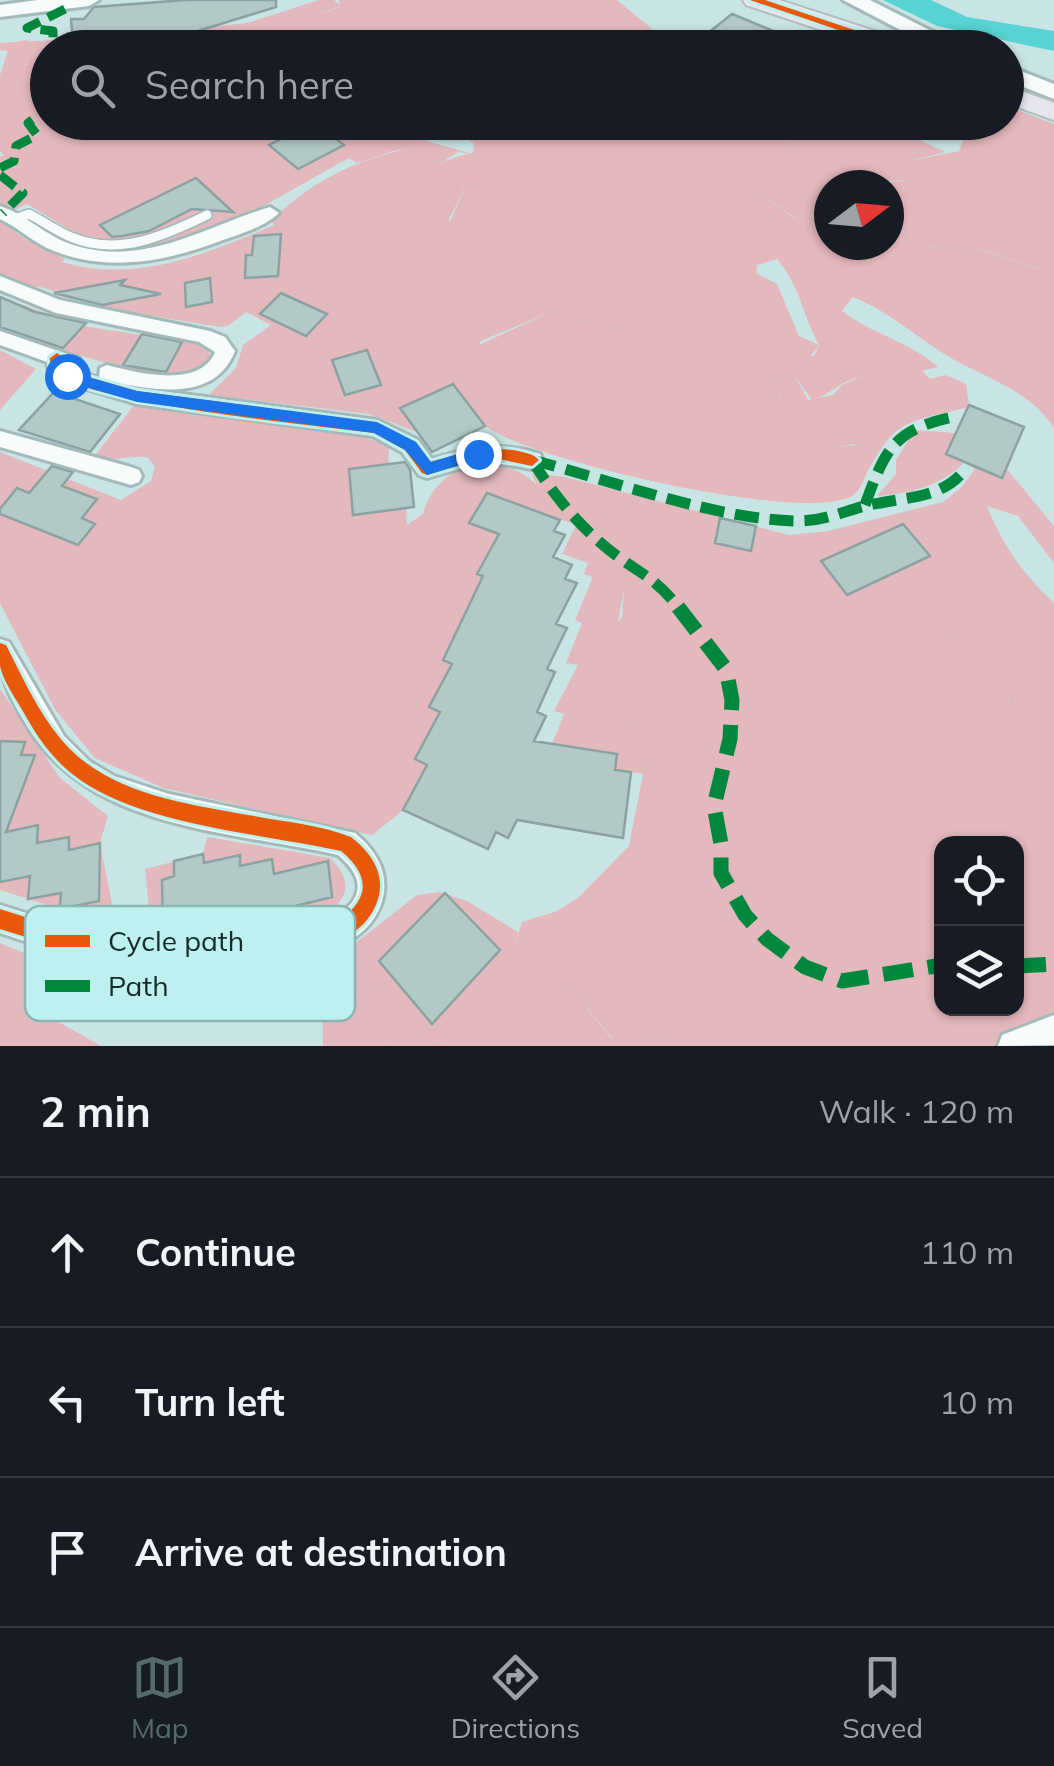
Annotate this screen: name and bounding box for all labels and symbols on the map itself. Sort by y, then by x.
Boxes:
north arrow [814,170,904,260]
route start [45,354,91,400]
route end [456,432,502,478]
legend [25,906,355,1021]
text: Cycle path [108,923,244,958]
text: Path [108,968,169,1003]

